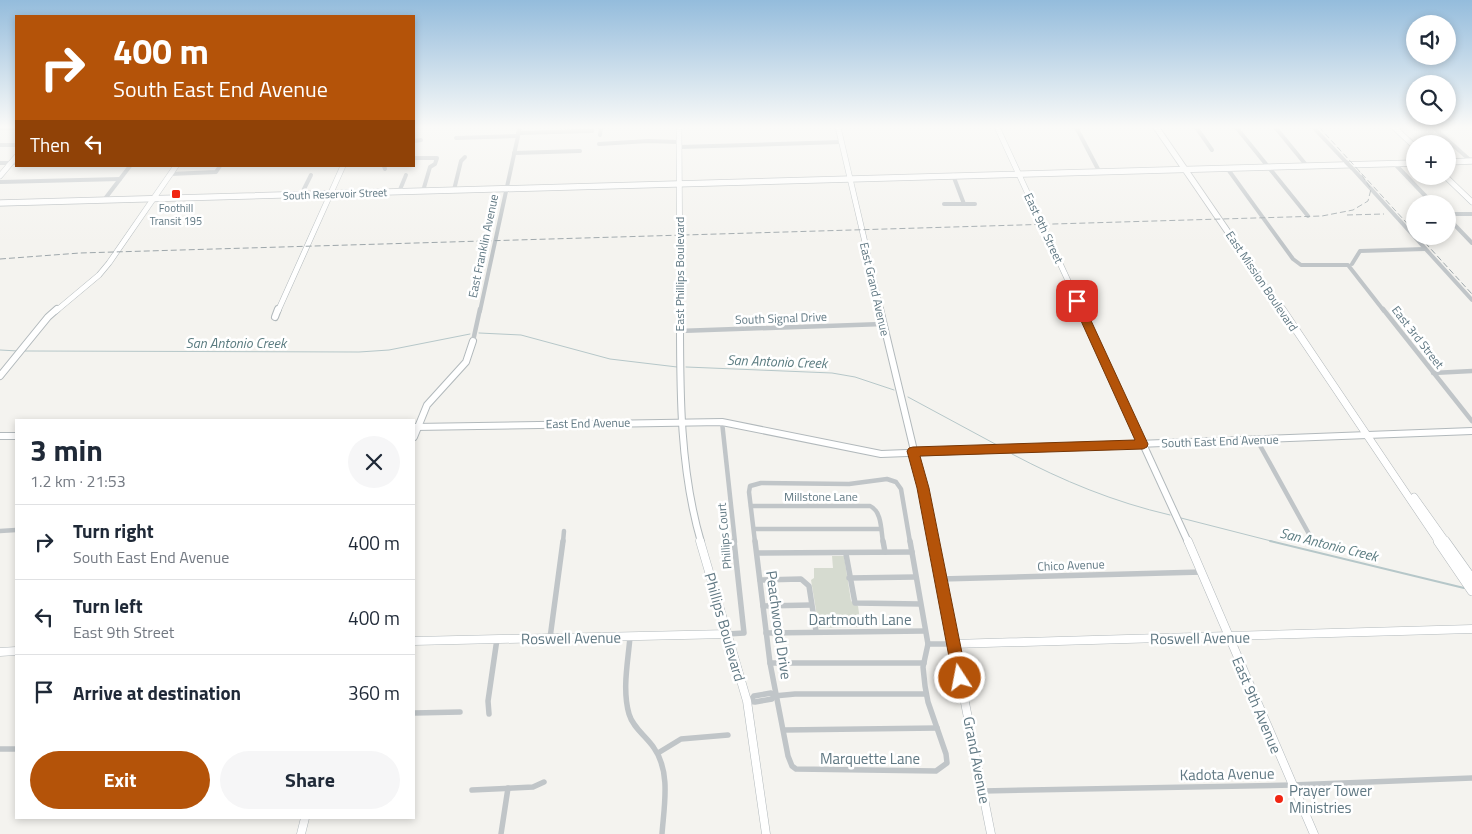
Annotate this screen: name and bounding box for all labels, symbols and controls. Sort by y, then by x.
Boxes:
map controls [1406,15,1456,245]
button: sound [1406,15,1456,65]
text: 400 m [113,24,209,78]
icon: right [30,35,95,100]
text: South East End Avenue [113,72,328,106]
button: search [1406,75,1456,125]
text: Then [30,130,70,159]
icon: left [80,130,108,158]
button: + [1406,135,1456,185]
street label: South Reservoir Street [283,184,388,204]
marker: Foothill Transit 195 [170,188,182,200]
street label: East 9th Street [1019,190,1069,267]
street label: East Franklin Avenue [463,192,503,300]
button: − [1406,195,1456,245]
place label: Foothill Transit 195 [150,200,202,229]
street label: East Phillips Boulevard [670,217,689,331]
street label: East Mission Boulevard [1221,227,1303,335]
street label: East Grand Avenue [855,240,895,338]
pin [1056,280,1098,322]
icon: arrive [1063,287,1091,315]
street label: East 3rd Street [1387,301,1449,373]
street label: South Signal Drive [735,307,827,329]
water label: San Antonio Creek [186,332,288,353]
water label: San Antonio Creek [726,349,829,373]
street label: East End Avenue [545,413,631,433]
text: 3 min [30,427,103,473]
street label: South East End Avenue [1161,429,1279,453]
button: close [348,436,400,488]
text: 1.2 km · 21:53 [30,469,126,493]
street label: Millstone Lane [784,487,858,506]
street label: Phillips Court [712,501,736,570]
text: Turn right [73,516,154,545]
water label: San Antonio Creek [1278,522,1382,567]
icon: right [30,528,58,556]
text: 400 m [348,528,400,557]
text: South East End Avenue [73,545,229,569]
street label: Chico Avenue [1037,554,1105,576]
street label: Peachwood Drive [760,569,798,681]
street label: Phillips Boulevard [698,570,752,684]
text: Turn left [73,591,143,620]
icon: left [30,603,58,631]
text: 400 m [348,603,400,632]
street label: Dartmouth Lane [808,608,912,631]
text: East 9th Street [73,620,174,644]
street label: Roswell Avenue [521,626,621,650]
street label: Roswell Avenue [1150,626,1250,650]
position arrow [933,651,985,703]
street label: East 9th Avenue [1226,653,1288,757]
icon: arrive [30,678,58,706]
text: Arrive at destination [73,678,241,707]
text: 360 m [348,678,400,707]
street label: Grand Avenue [957,715,997,805]
street label: Marquette Lane [820,747,920,770]
button: Exit [30,751,210,809]
button: Share [220,751,400,809]
street label: Kadota Avenue [1179,762,1275,786]
place label: Prayer Tower Ministries [1289,779,1372,819]
marker: Prayer Tower Ministries [1273,793,1285,805]

